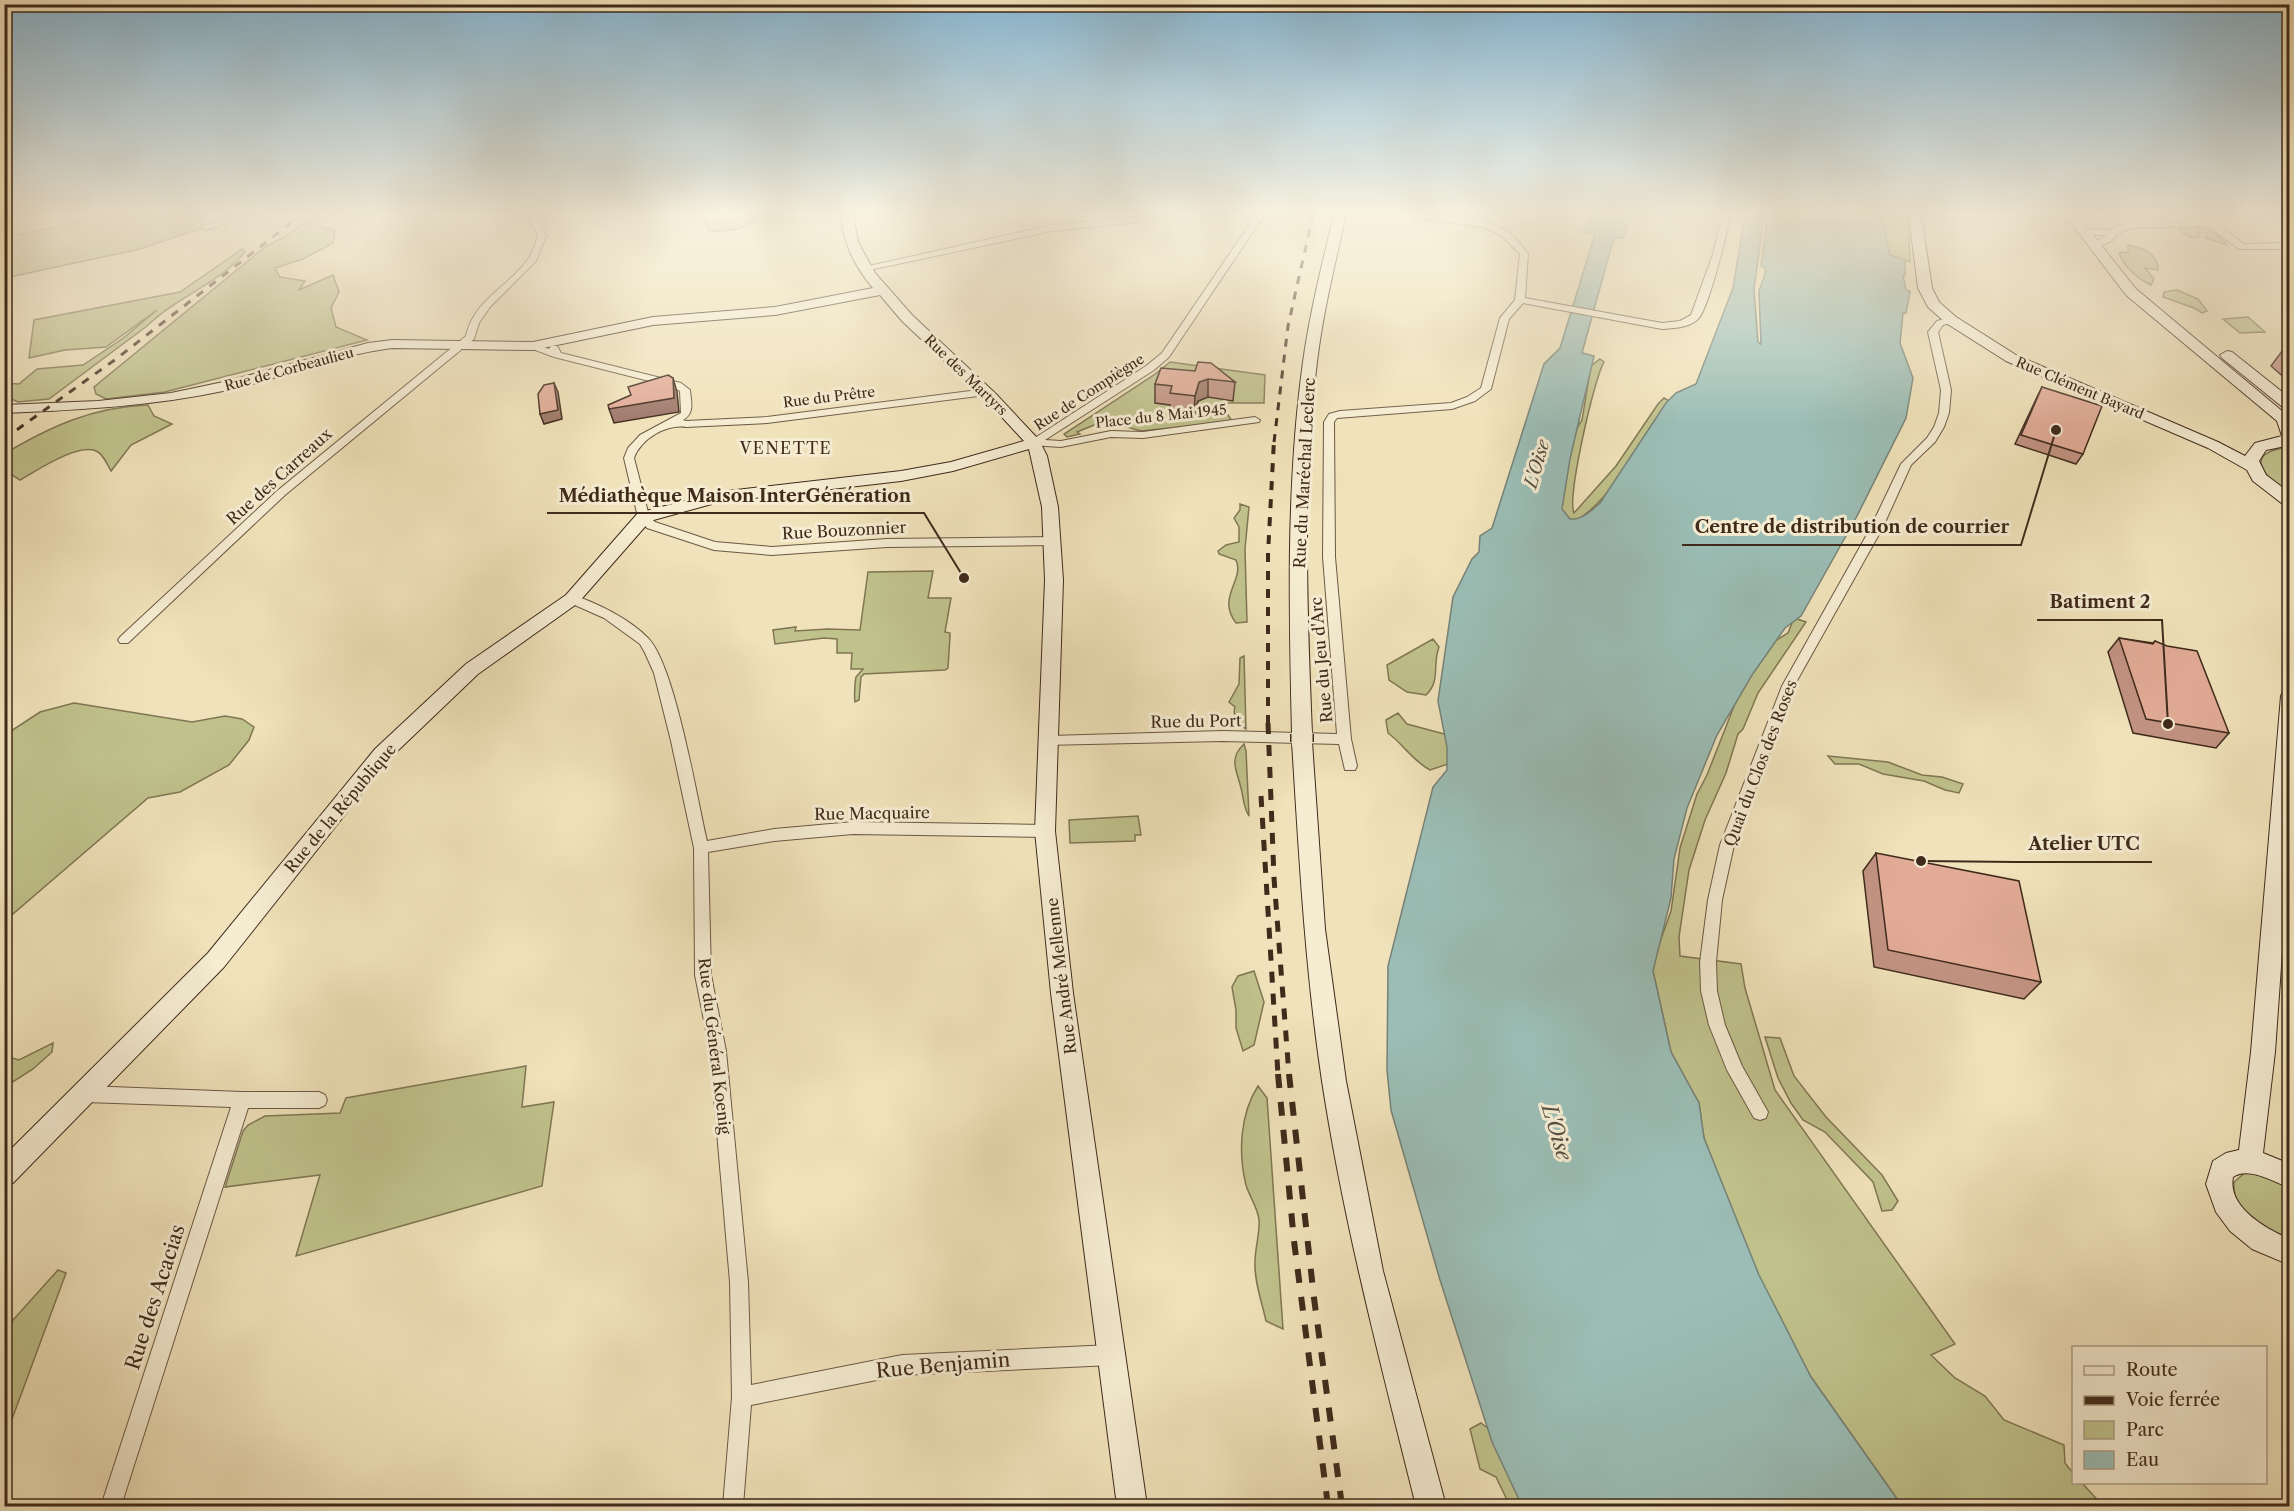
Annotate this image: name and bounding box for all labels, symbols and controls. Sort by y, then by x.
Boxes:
street label: Rue des Martyrs [921,331,1011,419]
street label: Rue de Corbeaulieu [222,343,356,395]
street label: Rue de Compiègne [1031,350,1148,434]
street label: Rue Clément Bayard [2013,353,2147,423]
street label: Rue du Maréchal Leclerc [1289,377,1319,569]
street label: Rue du Prêtre [782,382,876,412]
street label: Place du 8 Mai 1945 [1095,400,1227,432]
street label: Rue des Carreaux [222,423,336,529]
water label: L'Oise [1519,436,1555,493]
district label: VENETTE [739,438,832,458]
callout: Médiathèque Maison InterGénération [547,477,924,513]
text: Médiathèque Maison InterGénération [559,485,912,507]
callout: Centre de distribution de courrier [1682,509,2021,545]
text: Centre de distribution de courrier [1695,516,2010,538]
street label: Rue Bouzonnier [781,517,907,543]
callout: Batiment 2 [2037,584,2162,620]
text: Batiment 2 [2050,591,2150,613]
street label: Rue du Jeu d'Arc [1306,596,1336,724]
street label: Quai du Clos des Roses [1719,677,1801,849]
street label: Rue du Port [1150,710,1242,732]
street label: Rue de la République [280,739,400,877]
street label: Rue Macquaire [814,802,930,824]
callout: Atelier UTC [2017,826,2152,862]
text: Atelier UTC [2027,833,2140,855]
street label: Rue André Mellenne [1041,896,1081,1055]
street label: Rue du Général Koenig [694,957,736,1136]
water label: L'Oise [1536,1099,1578,1164]
street label: Rue des Acacias [120,1221,190,1373]
legend [2072,1346,2267,1484]
street label: Rue Benjamin [875,1347,1012,1383]
text: Route [2126,1359,2178,1381]
text: Voie ferrée [2125,1389,2220,1411]
text: Parc [2126,1419,2164,1441]
text: Eau [2126,1449,2159,1471]

